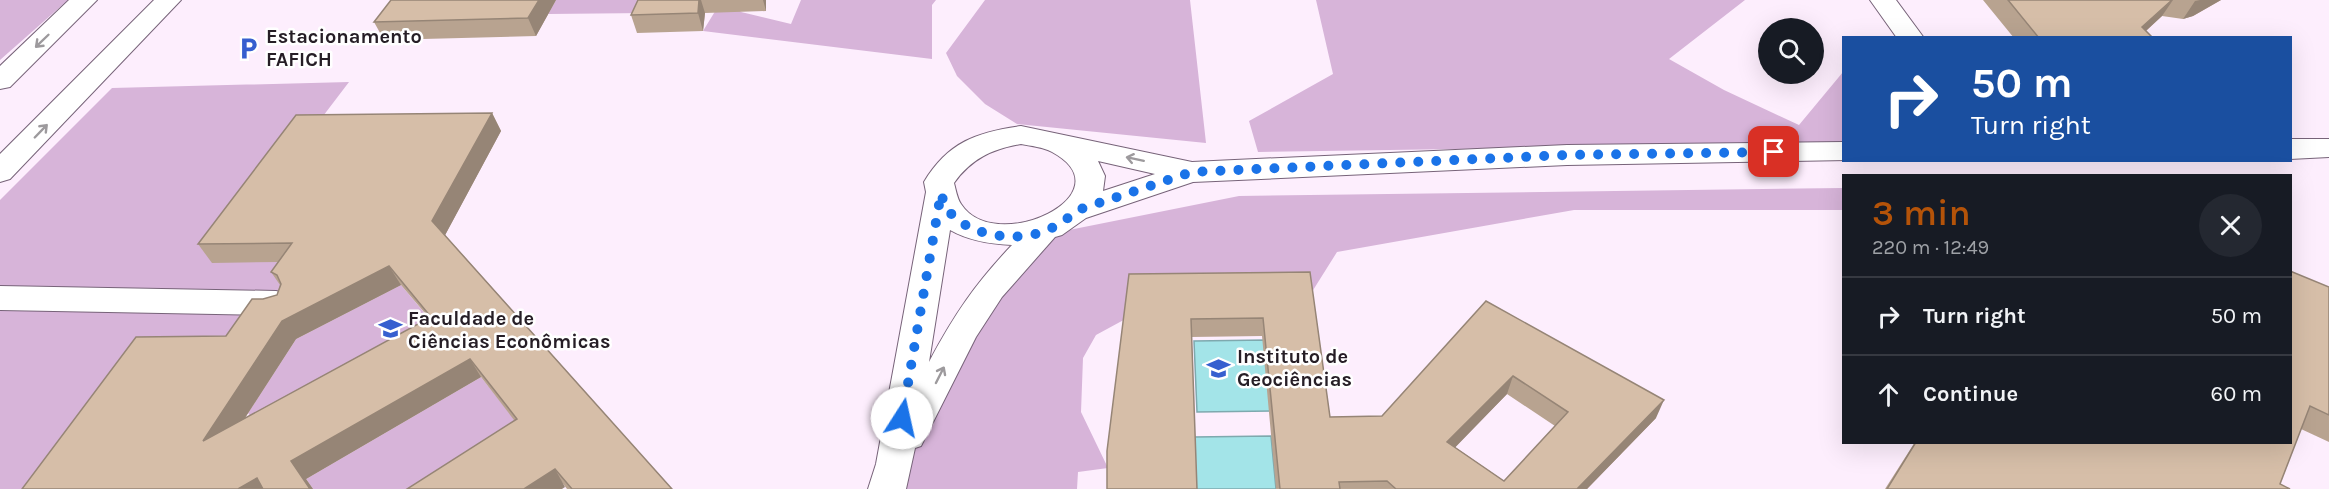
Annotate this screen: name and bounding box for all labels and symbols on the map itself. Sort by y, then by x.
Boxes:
place label: Estacionamento FAFICH [266,25,422,71]
one-way arrow [35,33,50,48]
parking icon: Estacionamento FAFICH [235,35,261,61]
one-way arrow [33,123,48,138]
pin [1748,126,1799,177]
one-way arrow [1126,153,1145,165]
place label: Faculdade de Ciências Econômicas [408,307,611,353]
school or university icon: Faculdade de Ciências Econômicas [377,316,403,342]
place label: Instituto de Geociências [1237,345,1352,391]
school or university icon: Instituto de Geociências [1206,355,1232,381]
one-way arrow [935,366,947,384]
position arrow [870,386,934,450]

